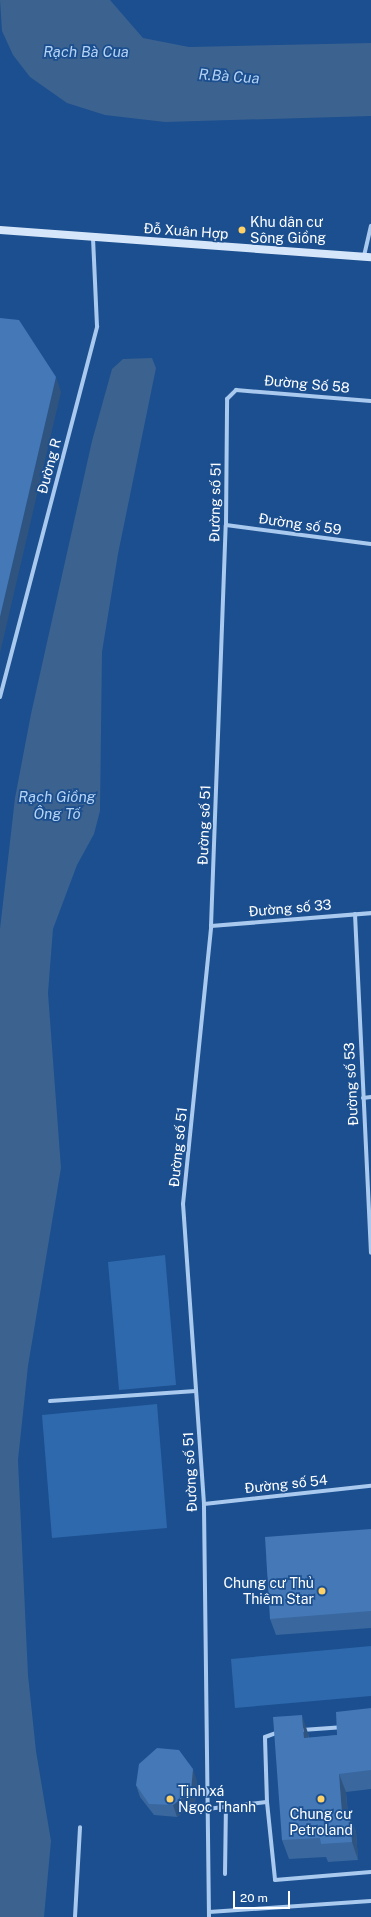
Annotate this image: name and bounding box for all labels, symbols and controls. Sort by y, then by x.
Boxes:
water label: Rạch Bà Cua [43,43,129,61]
water label: R.Bà Cua [198,65,260,87]
place label: Khu dân cư Sông Giồng [250,214,326,246]
street label: Đỗ Xuân Hợp [143,220,229,242]
marker: Khu dân cư Sông Giồng [237,225,247,235]
street label: Đường Số 58 [263,372,351,396]
street label: Đường R [34,436,64,496]
street label: Đường số 51 [206,462,224,542]
street label: Đường số 59 [258,510,342,538]
street label: Đường số 51 [194,785,214,865]
water label: Rạch Giồng Ông Tố [18,787,96,822]
street label: Đường số 33 [248,896,332,920]
street label: Đường số 53 [340,1042,362,1126]
street label: Đường số 51 [165,1106,191,1188]
street label: Đường số 51 [180,1431,200,1513]
street label: Đường số 54 [244,1471,328,1497]
place label: Chung cư Thủ Thiêm Star [223,1575,314,1608]
marker: Chung cư Thủ Thiêm Star [317,1586,327,1596]
place label: Tịnh xá Ngọc Thanh [178,1783,256,1816]
marker: Tịnh xá Ngọc Thanh [165,1794,175,1804]
marker: Chung cư Petroland [316,1794,326,1804]
place label: Chung cư Petroland [289,1806,353,1838]
scale bar [235,1883,292,1909]
text: 20 m [240,1891,268,1905]

